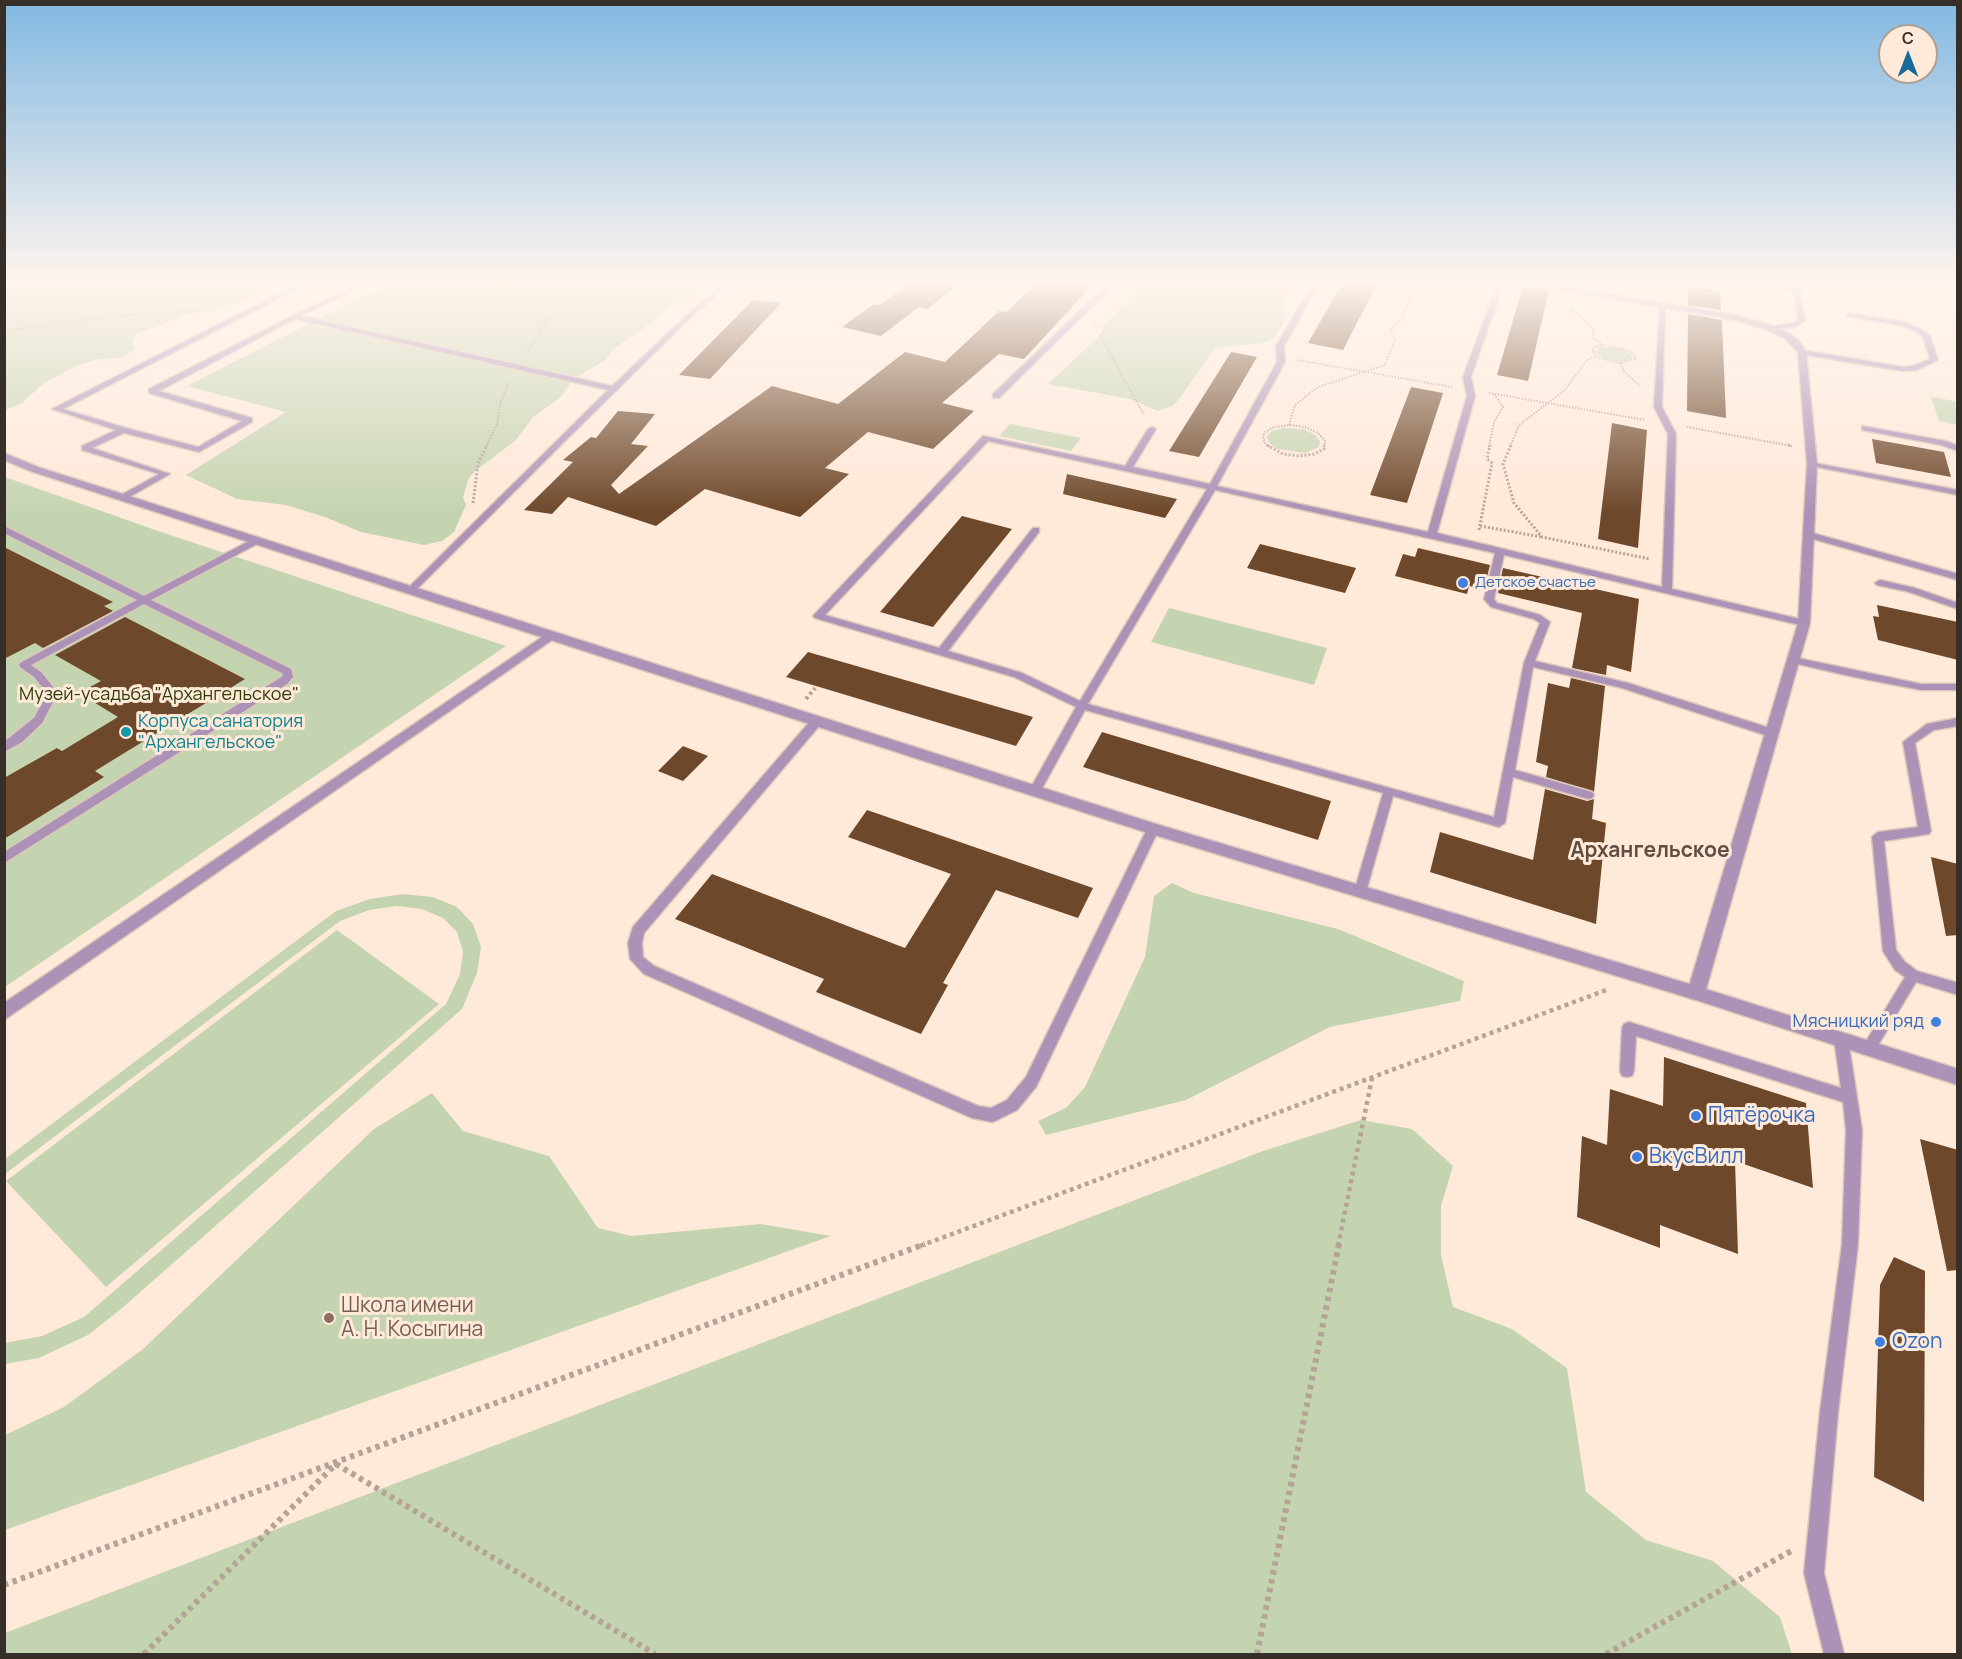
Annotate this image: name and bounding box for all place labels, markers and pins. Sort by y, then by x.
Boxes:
place label: Детское счастье [1475,574,1596,592]
marker: Детское счастье [1456,576,1470,590]
place label: Корпуса санатория "Архангельское" [138,711,303,754]
marker: Корпуса санатория "Архангельское" [119,725,133,739]
place label: Мясницкий ряд [1793,1011,1924,1033]
marker: Мясницкий ряд [1929,1015,1943,1029]
place label: Пятёрочка [1708,1103,1815,1129]
marker: Пятёрочка [1689,1109,1703,1123]
place label: ВкусВилл [1649,1144,1744,1170]
marker: ВкусВилл [1630,1150,1644,1164]
place label: Школа имени А. Н. Косыгина [341,1293,483,1343]
marker: Школа имени А. Н. Косыгина [322,1311,336,1325]
place label: Ozon [1892,1329,1942,1355]
marker: Ozon [1873,1335,1887,1349]

